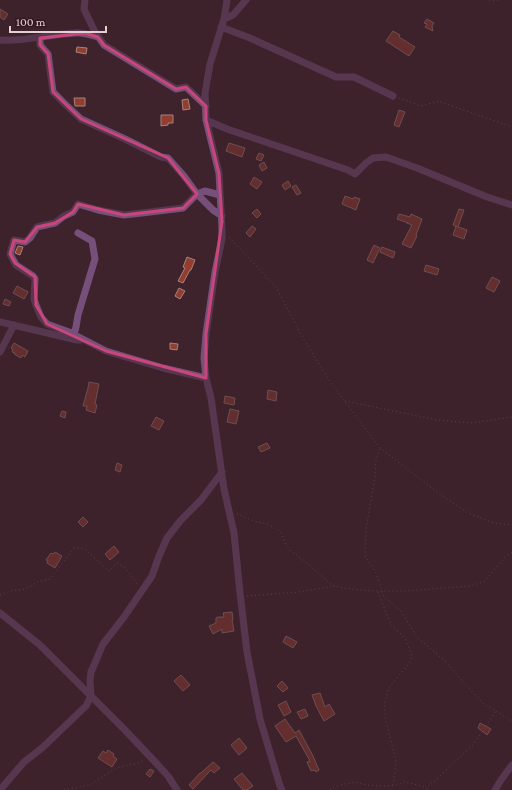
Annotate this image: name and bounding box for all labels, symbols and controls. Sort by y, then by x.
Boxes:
scale bar [10,8,106,34]
text: 100 m [16,15,46,29]

